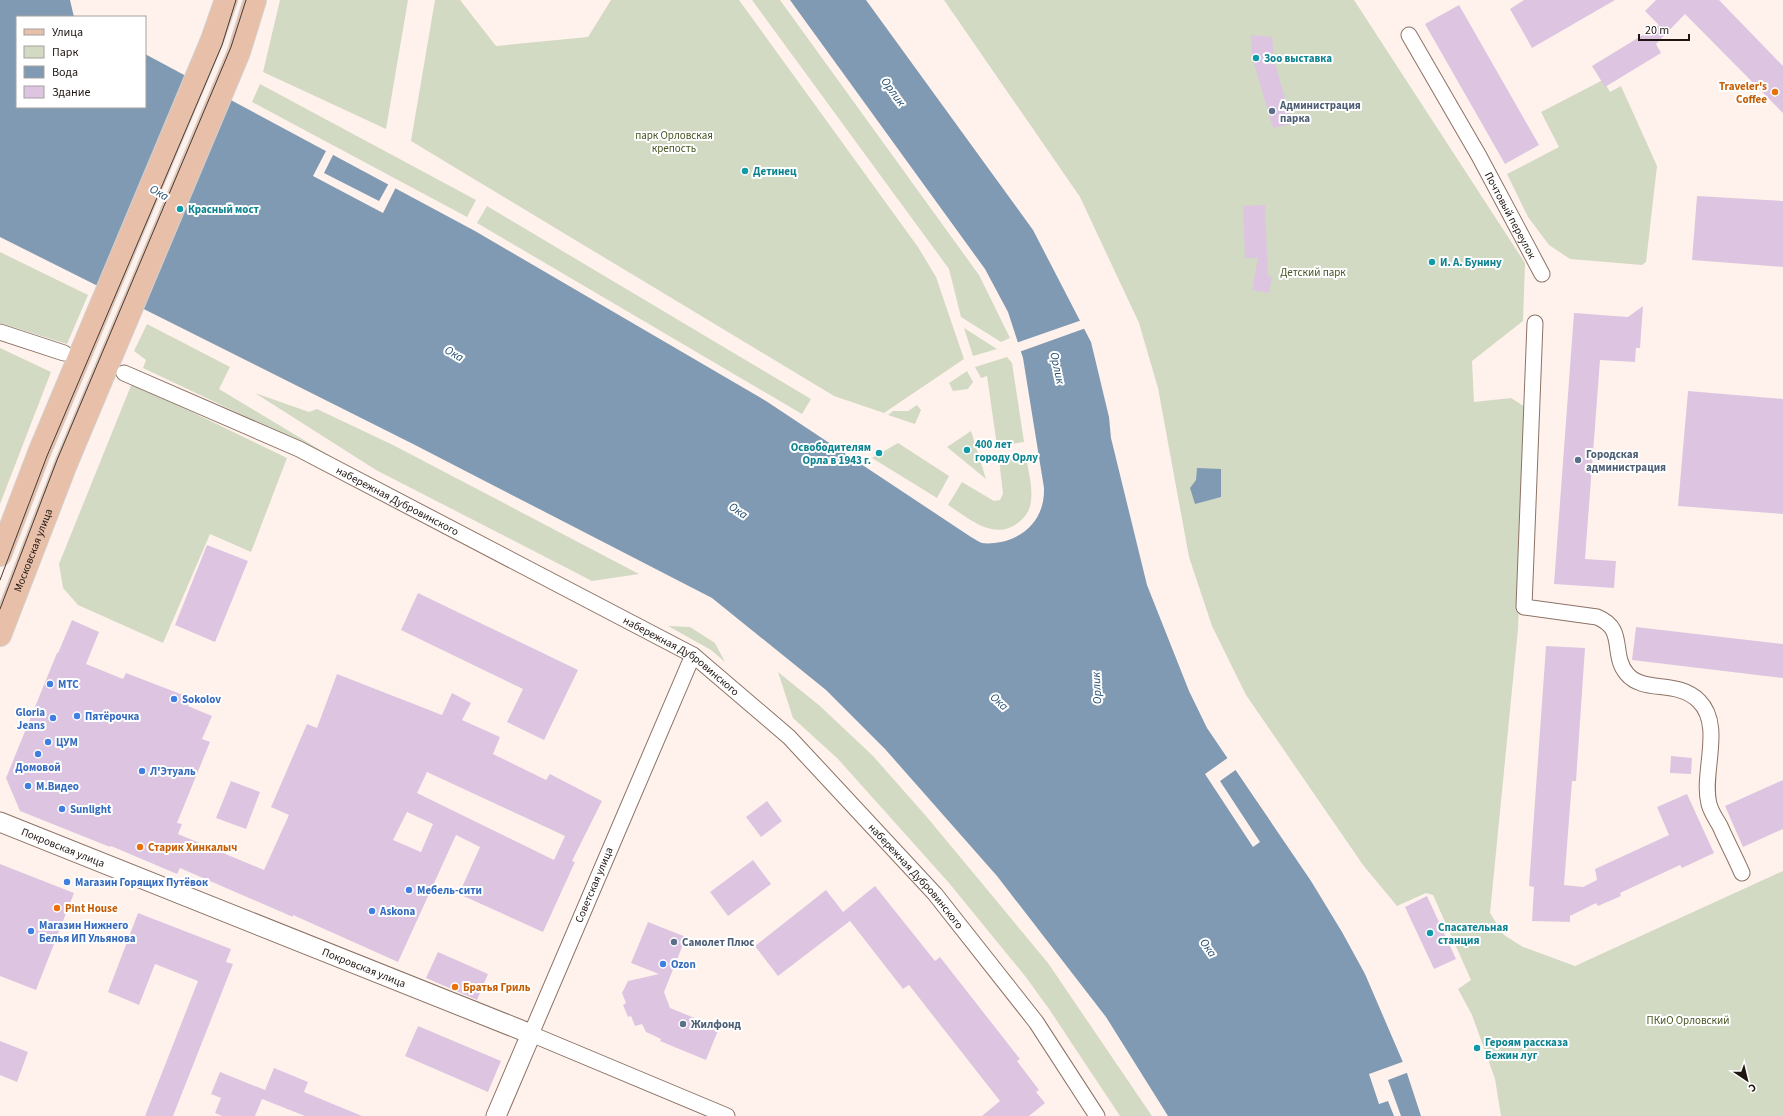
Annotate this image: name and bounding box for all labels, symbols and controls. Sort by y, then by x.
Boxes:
legend [16,16,146,108]
scale bar [1639,16,1689,42]
text: 20 m [1645,22,1669,39]
text: Улица [52,24,83,41]
text: Парк [52,44,78,61]
place label: Зоо выставка [1264,51,1332,66]
marker: Зоо выставка [1251,53,1261,63]
text: Вода [52,64,78,81]
water label: Орлик [877,74,910,110]
place label: Traveler's Coffee [1719,79,1767,107]
text: Здание [52,84,91,101]
marker: Traveler's Coffee [1770,87,1780,97]
place label: Администрация парка [1279,98,1361,126]
marker: Администрация парка [1267,106,1277,116]
park label: парк Орловская крепость [635,128,713,156]
place label: Детинец [753,164,797,179]
marker: Детинец [740,166,750,176]
street label: Почтовый переулок [1481,169,1540,262]
water label: Ока [146,181,172,205]
place label: Красный мост [188,202,259,217]
marker: Красный мост [175,204,185,214]
place label: И. А. Бунину [1440,255,1502,270]
marker: И. А. Бунину [1427,257,1437,267]
park label: Детский парк [1280,265,1346,280]
water label: Ока [441,342,467,366]
water label: Орлик [1045,350,1069,386]
place label: 400 лет городу Орлу [975,437,1038,465]
place label: Освободителям Орла в 1943 г. [791,440,871,468]
marker: 400 лет городу Орлу [962,445,972,455]
place label: Городская администрация [1586,447,1666,475]
marker: Освободителям Орла в 1943 г. [874,448,884,458]
marker: Городская администрация [1573,455,1583,465]
street label: набережная Дубровинского [334,462,462,539]
water label: Ока [725,499,751,524]
street label: Московская улица [10,506,56,594]
street label: набережная Дубровинского [621,612,743,699]
water label: Орлик [1088,671,1106,705]
place label: МТС [58,677,79,692]
marker: МТС [45,679,55,689]
water label: Ока [986,689,1012,715]
place label: Sokolov [182,692,221,707]
marker: Sokolov [169,694,179,704]
place label: Gloria Jeans [16,705,45,733]
place label: Пятёрочка [85,709,140,724]
marker: Пятёрочка [72,711,82,721]
marker: Gloria Jeans [48,713,58,723]
place label: ЦУМ [56,735,78,750]
marker: ЦУМ [43,737,53,747]
marker: Домовой [33,749,43,759]
place label: Домовой [15,760,61,775]
place label: Л'Этуаль [149,764,196,779]
marker: Л'Этуаль [137,766,147,776]
place label: М.Видео [36,779,79,794]
marker: М.Видео [23,781,33,791]
place label: Sunlight [70,802,112,817]
marker: Sunlight [57,804,67,814]
street label: набережная Дубровинского [865,820,967,932]
street label: Покровская улица [19,824,107,871]
place label: Старик Хинкалыч [148,840,237,855]
marker: Старик Хинкалыч [135,842,145,852]
street label: Советская улица [571,845,617,925]
place label: Магазин Горящих Путёвок [75,875,208,890]
marker: Магазин Горящих Путёвок [62,877,72,887]
place label: Мебель-сити [417,883,482,898]
marker: Мебель-сити [404,885,414,895]
place label: Pint House [65,901,118,916]
marker: Pint House [52,903,62,913]
place label: Askona [379,904,415,919]
marker: Askona [367,906,377,916]
place label: Магазин Нижнего Белья ИП Ульянова [39,918,136,946]
place label: Спасательная станция [1438,920,1508,948]
marker: Магазин Нижнего Белья ИП Ульянова [26,926,36,936]
marker: Спасательная станция [1425,928,1435,938]
place label: Самолет Плюс [682,935,754,950]
water label: Ока [1195,935,1221,961]
marker: Самолет Плюс [669,937,679,947]
street label: Покровская улица [320,944,408,991]
place label: Ozon [671,957,696,972]
marker: Ozon [658,959,668,969]
place label: Братья Гриль [463,980,531,995]
marker: Братья Гриль [450,982,460,992]
park label: ПКиО Орловский [1647,1013,1729,1028]
place label: Жилфонд [691,1017,741,1032]
marker: Жилфонд [678,1019,688,1029]
place label: Героям рассказа Бежин луг [1485,1035,1568,1063]
marker: Героям рассказа Бежин луг [1472,1043,1482,1053]
north arrow [1727,1060,1767,1100]
text: С [1745,1080,1759,1096]

